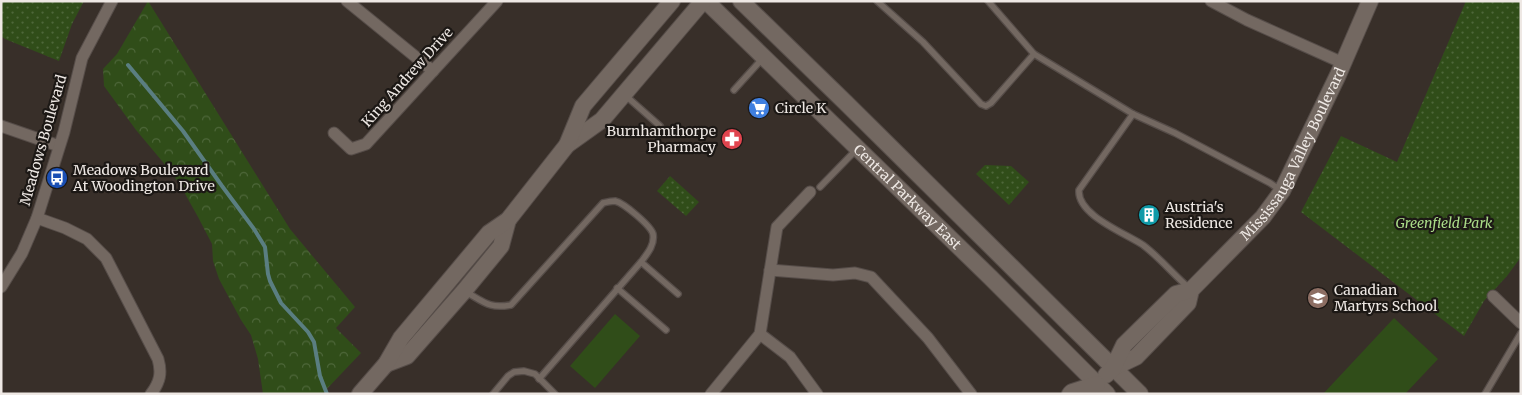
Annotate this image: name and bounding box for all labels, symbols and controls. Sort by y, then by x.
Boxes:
street label: King Andrew Drive [357,23,457,131]
street label: Mississauga Valley Boulevard [1236,64,1349,244]
street label: Meadows Boulevard [16,72,70,208]
supermarket icon: Circle K [747,96,771,120]
place label: Circle K [775,99,827,117]
place label: Burnhamthorpe Pharmacy [607,122,717,156]
pharmacy icon: Burnhamthorpe Pharmacy [720,127,744,151]
street label: Central Parkway East [850,140,966,254]
place label: Meadows Boulevard At Woodington Drive [72,161,215,195]
bus stop icon: Meadows Boulevard At Woodington Drive [45,166,69,190]
place label: Austria's Residence [1164,198,1233,232]
building icon: Austria's Residence [1137,203,1161,227]
park label: Greenfield Park [1396,214,1493,232]
place label: Canadian Martyrs School [1334,281,1438,315]
school or university icon: Canadian Martyrs School [1306,286,1330,310]

